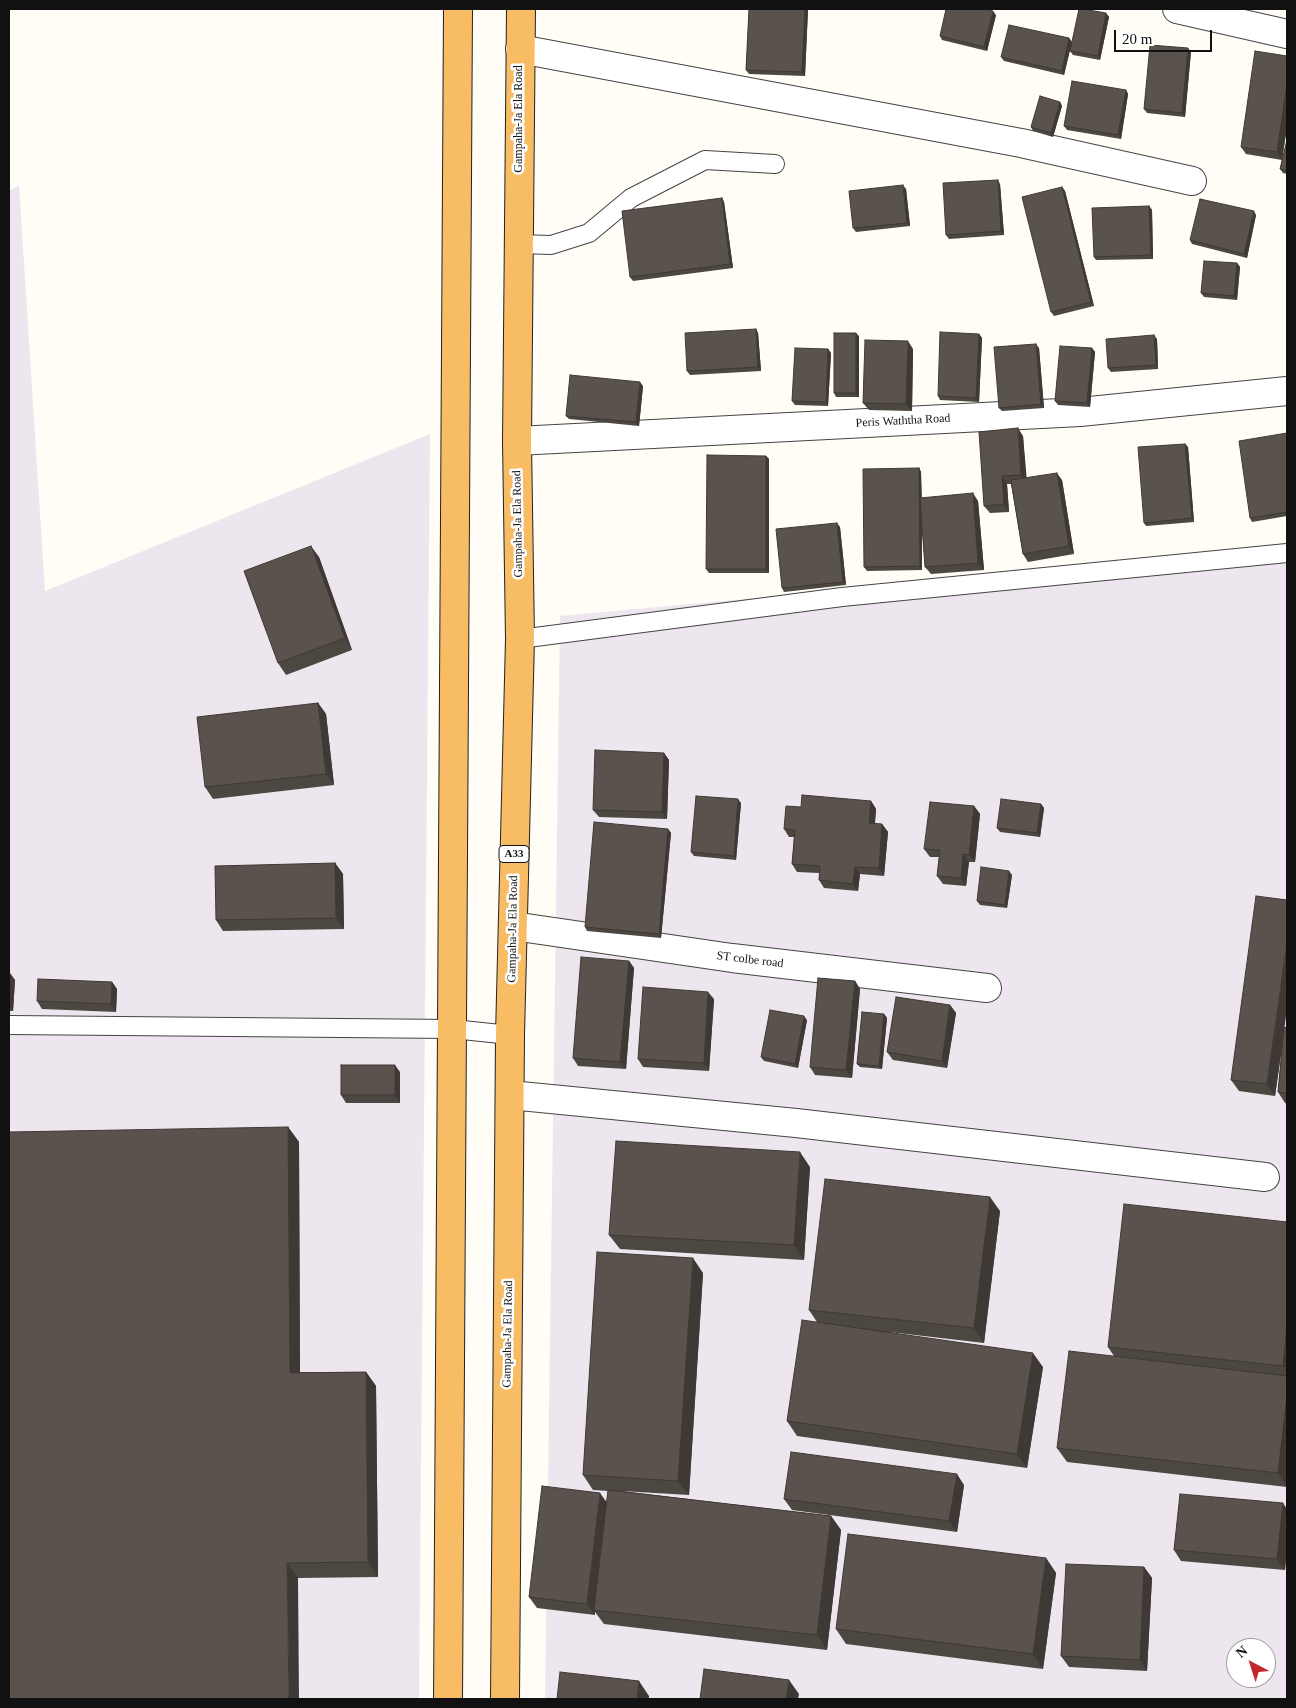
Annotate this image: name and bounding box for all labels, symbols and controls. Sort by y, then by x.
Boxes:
scale bar [1116,20,1214,52]
text: 20 m [1122,31,1152,47]
street label: Gampaha-Ja Ela Road [512,65,526,173]
street label: Peris Waththa Road [855,411,951,431]
street label: Gampaha-Ja Ela Road [510,470,526,578]
road number: A33 [499,846,529,862]
street label: Gampaha-Ja Ela Road [505,875,521,983]
street label: ST colbe road [716,949,784,971]
street label: Gampaha-Ja Ela Road [500,1280,516,1388]
north arrow [1226,1638,1276,1688]
text: N [1233,1643,1250,1661]

